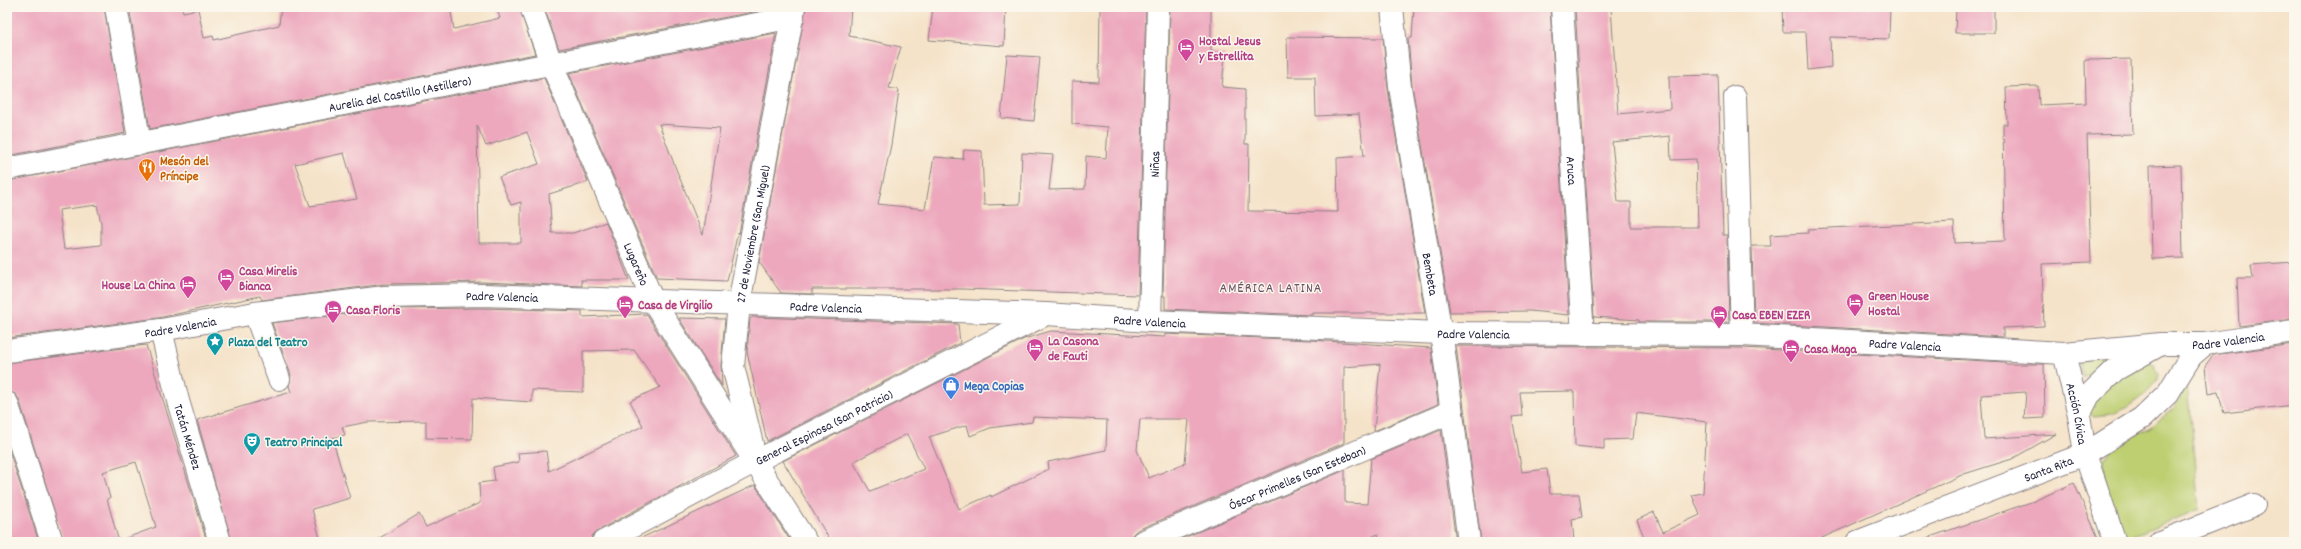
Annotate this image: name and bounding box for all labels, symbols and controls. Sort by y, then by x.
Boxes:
place label: Hostal Jesus y Estrellita [1199,33,1261,67]
hotel icon: Hostal Jesus y Estrellita [1176,37,1196,62]
street label: Aurelia del Castillo (Astillero) [327,72,473,119]
street label: Niñas [1147,151,1166,178]
place label: Mesón del Príncipe [160,153,209,187]
street label: Aruca [1560,156,1580,187]
restaurant icon: Mesón del Príncipe [137,157,157,182]
street label: 27 de Noviembre (San Miguel) [732,164,777,305]
street label: Lugareño [617,240,652,290]
street label: Bembeta [1416,252,1442,298]
place label: Casa Mirelis Bianca [239,263,298,297]
hotel icon: Casa Mirelis Bianca [216,267,236,292]
hotel icon: House La China [178,274,198,299]
place label: House La China [102,277,176,296]
district label: AMÉRICA LATINA [1220,279,1323,299]
street label: Padre Valencia [466,288,539,309]
place label: Green House Hostal [1868,288,1929,322]
hotel icon: Green House Hostal [1845,292,1865,317]
hotel icon: Casa de Virgilio [615,294,635,319]
place label: Casa de Virgilio [638,297,713,316]
street label: Padre Valencia [789,298,863,320]
hotel icon: Casa Floris [323,299,343,324]
place label: Casa Floris [346,302,401,321]
hotel icon: Casa EBEN EZER [1709,304,1729,329]
place label: Casa EBEN EZER [1732,307,1810,326]
street label: Padre Valencia [1112,312,1187,335]
street label: Padre Valencia [143,313,219,344]
street label: Padre Valencia [1436,326,1511,345]
street label: Padre Valencia [2192,328,2267,356]
place icon: Plaza del Teatro [205,331,225,356]
place label: La Casona de Fauti [1048,333,1099,367]
place label: Plaza del Teatro [228,334,308,353]
street label: Padre Valencia [1868,335,1943,358]
hotel icon: La Casona de Fauti [1025,337,1045,362]
hotel icon: Casa Maga [1781,338,1801,363]
place label: Casa Maga [1804,341,1857,360]
shop icon: Mega Copias [941,375,961,400]
place label: Mega Copias [964,378,1025,397]
street label: Acción Cívica [2060,381,2091,447]
street label: General Espinosa (San Patricio) [753,386,897,472]
street label: Tatán Méndez [167,402,205,472]
theatre icon: Teatro Principal [242,431,262,456]
place label: Teatro Principal [265,434,343,453]
street label: Óscar Primelles (San Esteban) [1226,442,1369,516]
street label: Santa Rita [2022,452,2077,489]

